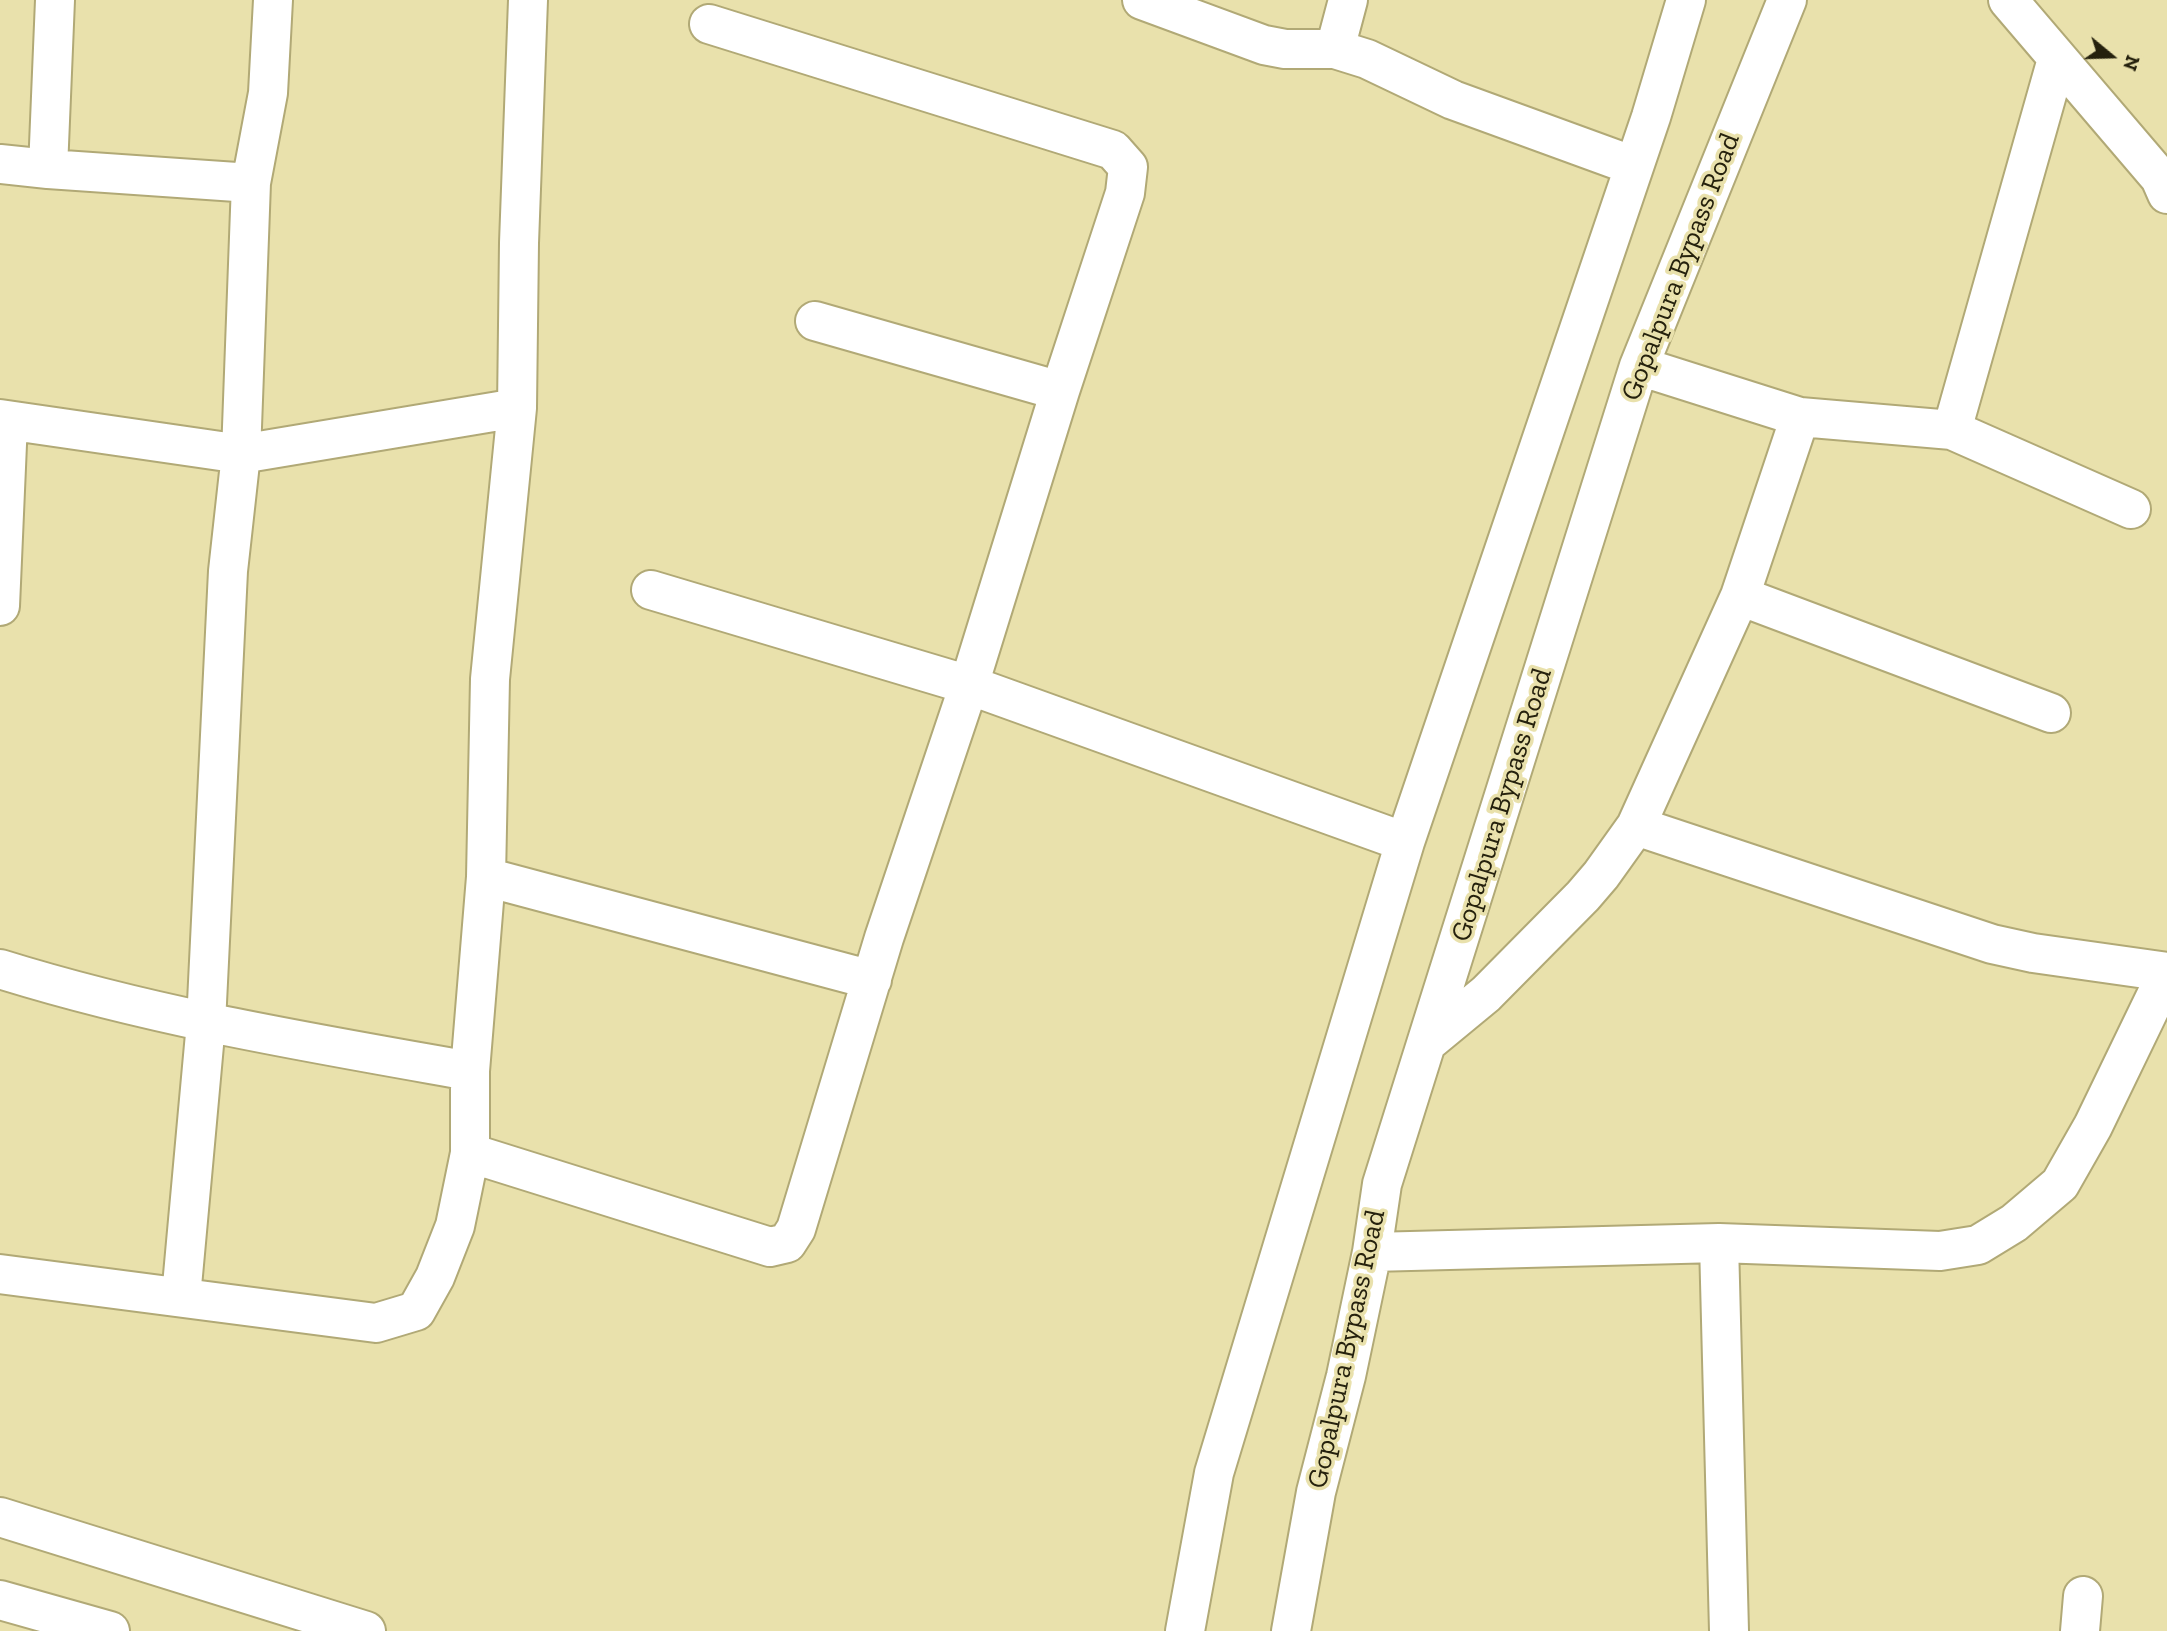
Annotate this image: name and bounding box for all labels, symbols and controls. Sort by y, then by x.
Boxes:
north arrow [2076,21,2146,91]
text: N [2118,52,2145,74]
street label: Gopalpura Bypass Road [1614,129,1748,405]
street label: Gopalpura Bypass Road [1444,664,1560,946]
street label: Gopalpura Bypass Road [1301,1207,1393,1491]

